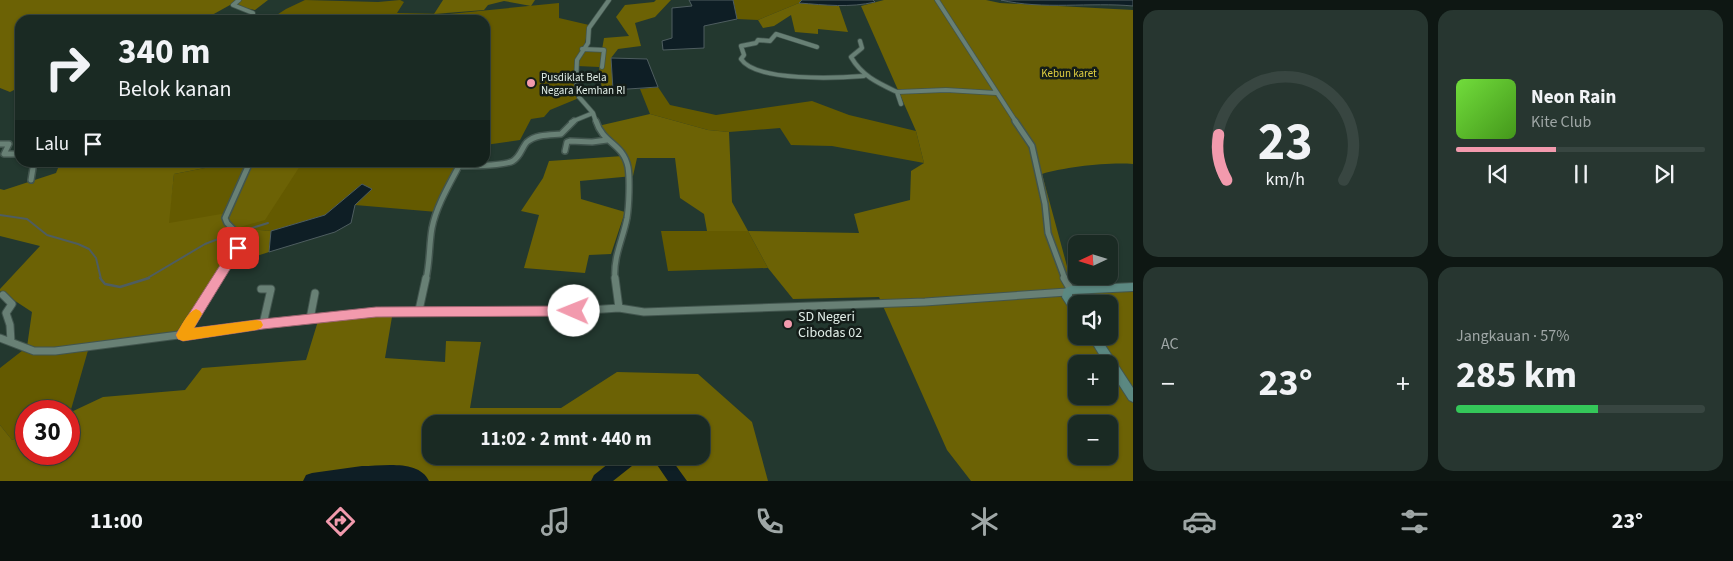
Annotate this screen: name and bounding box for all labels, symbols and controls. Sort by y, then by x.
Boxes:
text: 340 m [118,27,210,77]
icon: right [35,35,100,100]
park label: Kebun karet [1041,66,1097,81]
place label: Pusdiklat Bela Negara Kemhan RI [541,70,625,98]
text: Belok kanan [118,73,232,105]
marker: Pusdiklat Bela Negara Kemhan RI [525,77,537,89]
text: Neon Rain [1531,84,1616,111]
text: 23 [1258,106,1313,180]
text: Kite Club [1531,111,1591,133]
icon: arrive [79,130,107,158]
text: Lalu [35,131,69,158]
icon: previous [1484,160,1512,188]
icon: pause [1567,160,1595,188]
icon: next [1650,160,1678,188]
text: km/h [1266,167,1305,192]
pin [217,227,259,269]
icon: arrive [224,234,252,262]
north arrow [1068,235,1118,285]
map controls [1068,235,1118,465]
position arrow [547,284,599,336]
button: sound [1068,295,1118,345]
place label: SD Negeri Cibodas 02 [798,307,862,343]
marker: SD Negeri Cibodas 02 [782,318,794,330]
text: Jangkauan · 57% [1456,325,1569,347]
text: AC [1161,333,1179,355]
text: 285 km [1456,348,1577,402]
button: + [1068,355,1118,405]
text: 23° [1259,356,1313,410]
text: − [1161,364,1175,404]
text: + [1396,364,1410,404]
speed limit sign: 30 [15,400,80,465]
button: − [1068,415,1118,465]
text: 11:02 · 2 mnt · 440 m [481,426,651,453]
icon: directions [323,504,358,539]
icon: music [538,504,573,539]
icon: phone [752,504,787,539]
icon: climate [967,504,1002,539]
icon: car [1182,504,1217,539]
icon: filters [1397,504,1432,539]
text: 11:00 [90,505,143,537]
text: 23° [1612,505,1643,537]

